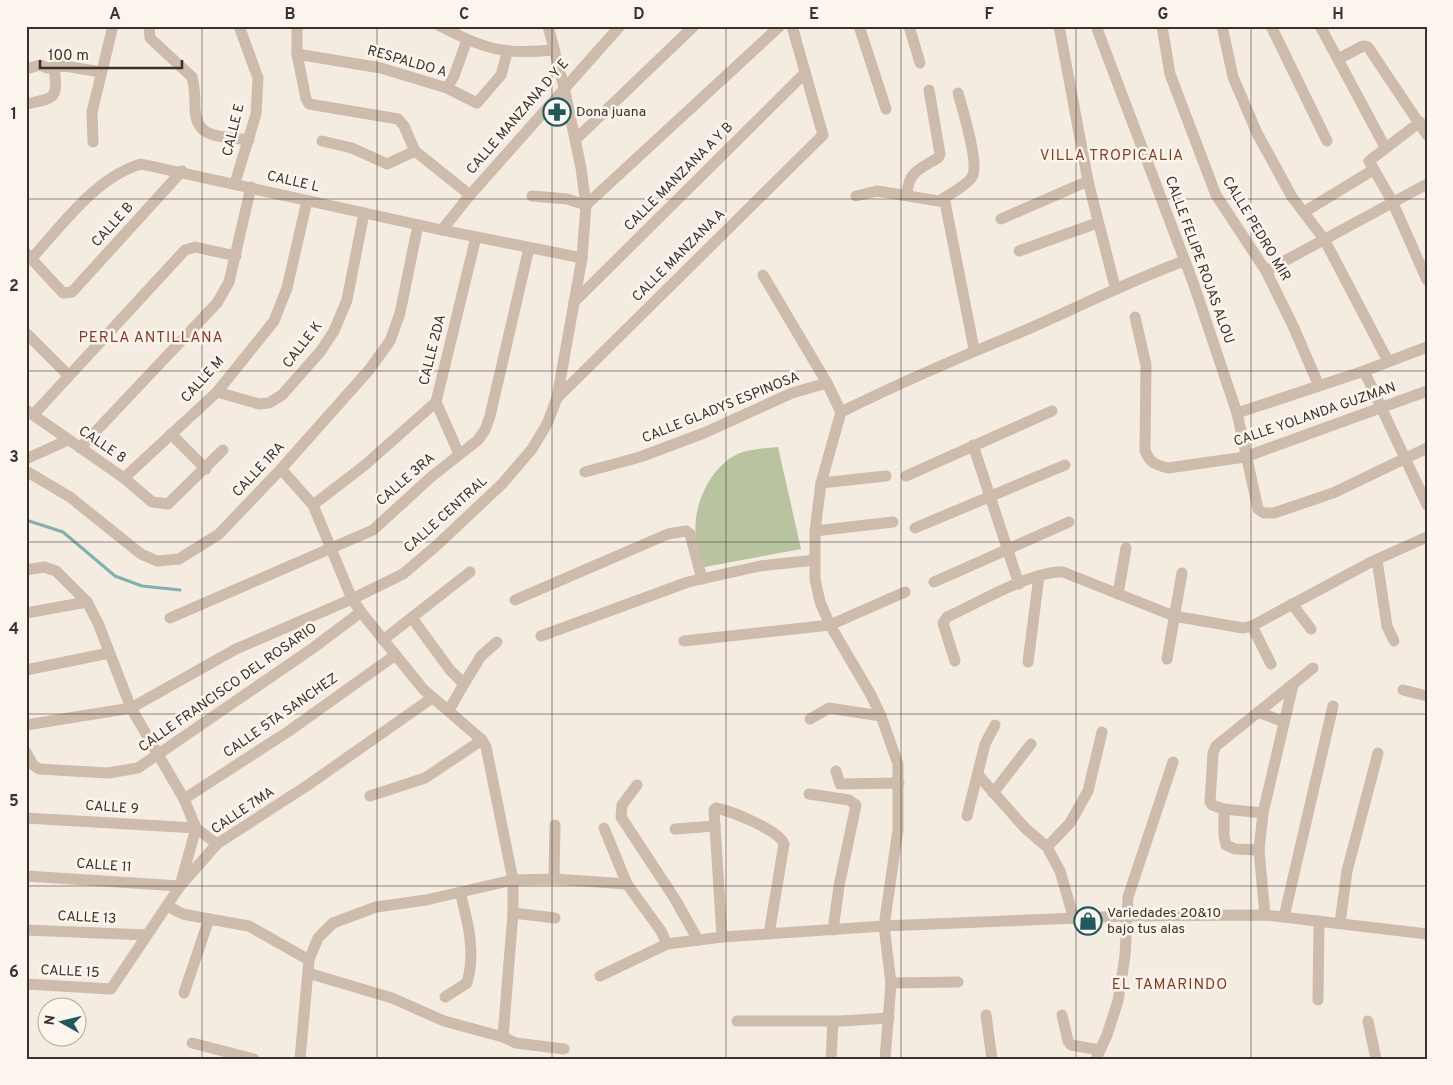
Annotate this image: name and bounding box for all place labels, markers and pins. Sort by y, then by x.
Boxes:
pharmacy icon: Dona juana [542,97,572,127]
place label: Dona juana [576,104,646,121]
place label: Variedades 20&10 bajo tus alas [1107,905,1221,938]
shop icon: Variedades 20&10 bajo tus alas [1073,906,1103,936]

